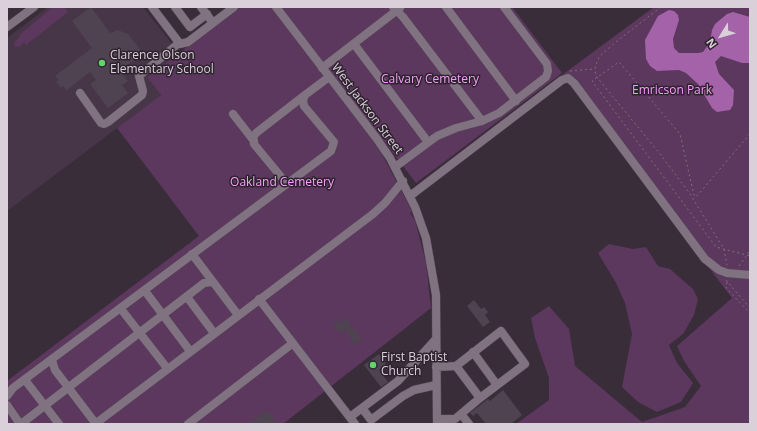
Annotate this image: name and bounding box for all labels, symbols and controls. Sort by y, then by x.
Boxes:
north arrow [701,16,741,56]
text: N [702,35,720,52]
place label: Clarence Olson Elementary School [110,49,214,77]
marker: Clarence Olson Elementary School [97,58,107,68]
street label: West Jackson Street [328,61,406,157]
park label: Calvary Cemetery [381,73,479,87]
park label: Emricson Park [632,84,712,98]
park label: Oakland Cemetery [230,176,334,190]
place label: First Baptist Church [381,351,447,379]
marker: First Baptist Church [368,360,378,370]

